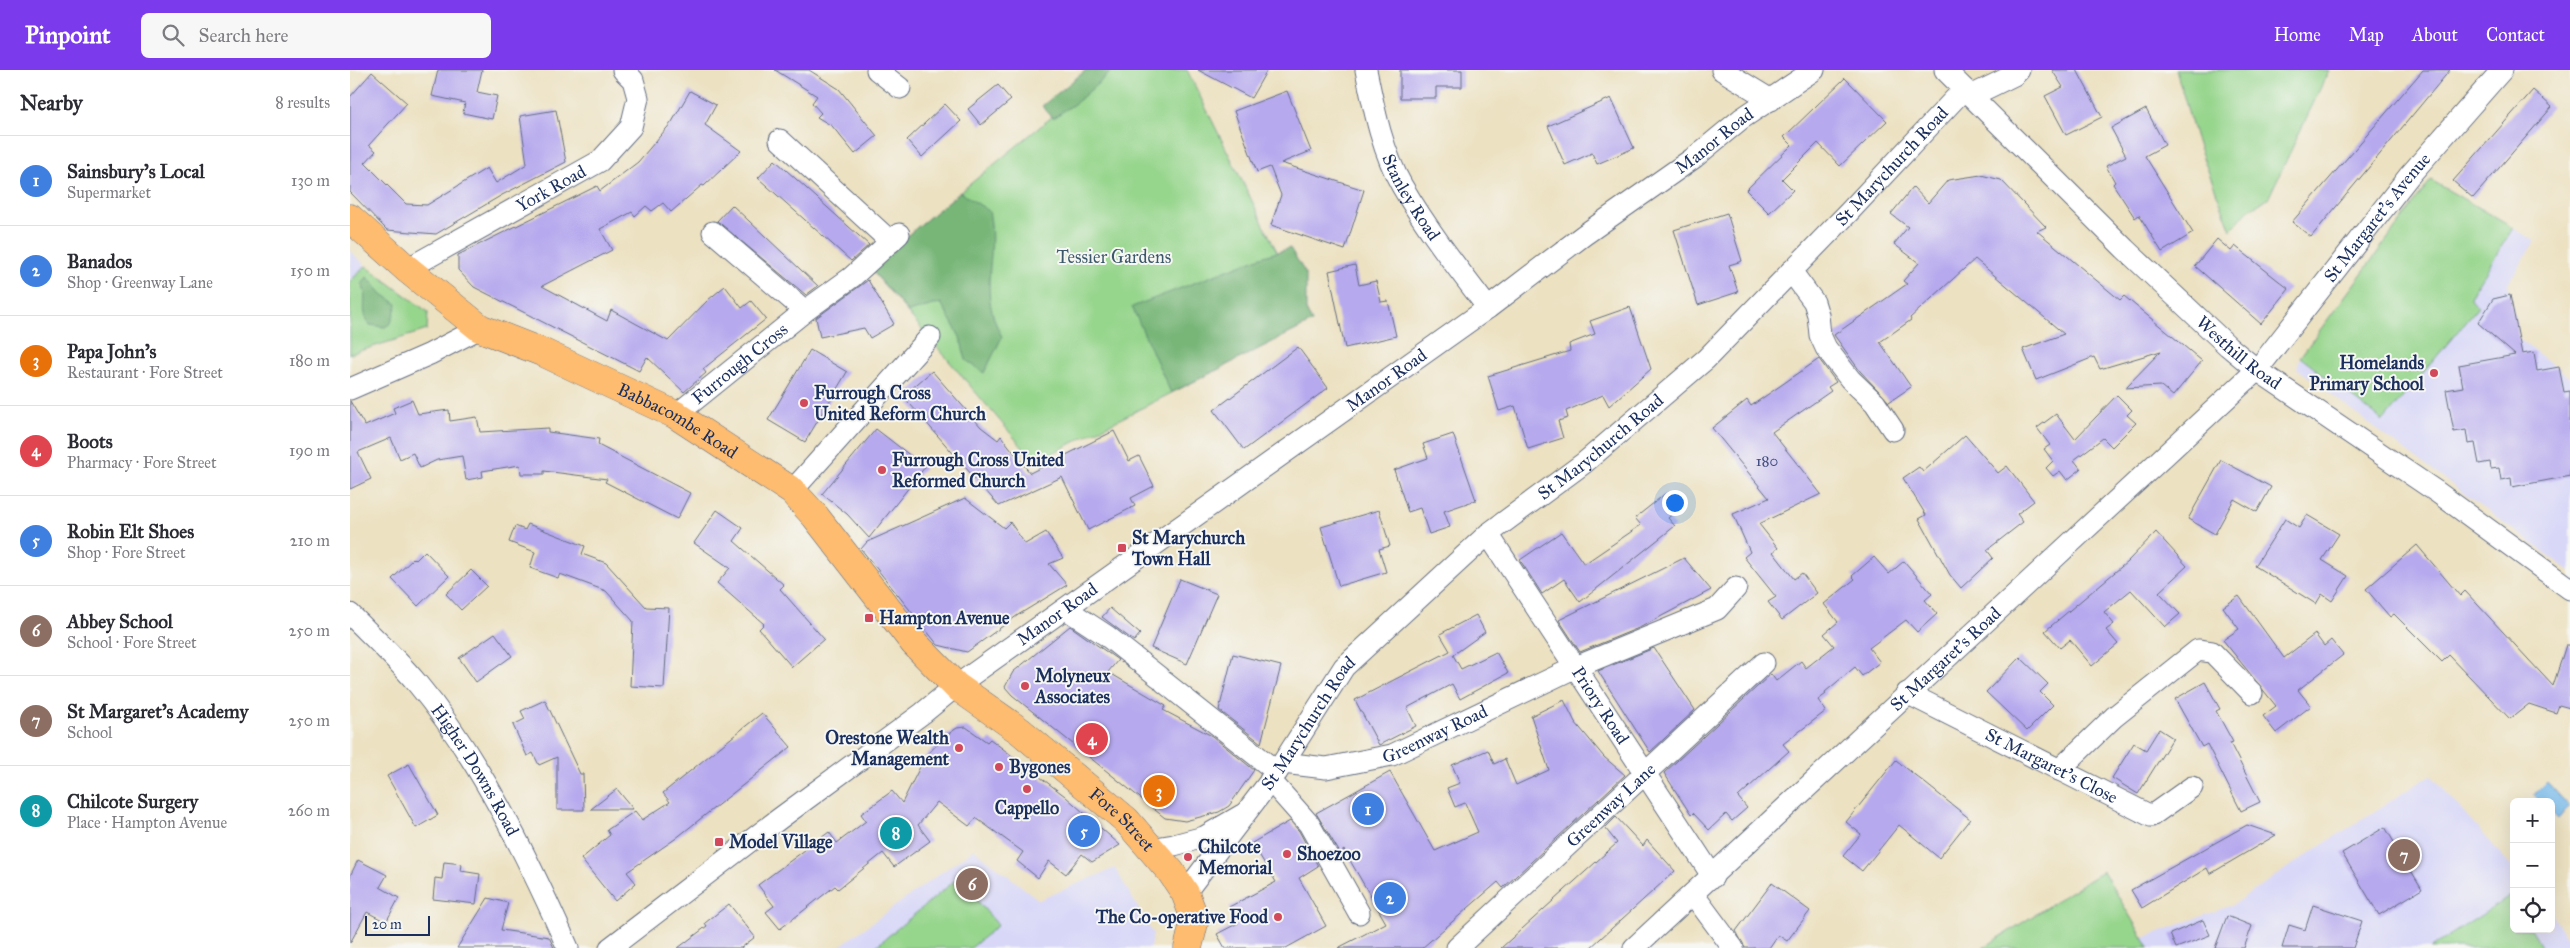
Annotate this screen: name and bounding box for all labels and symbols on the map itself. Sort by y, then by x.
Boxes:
street label: St Marychurch Road [1831,102,1953,231]
street label: Manor Road [1671,103,1757,179]
street label: St Margaret's Avenue [2319,148,2435,287]
street label: Stanley Road [1377,151,1445,245]
street label: York Road [512,160,590,217]
park label: Tessier Gardens [1057,246,1171,268]
street label: Westhill Road [2192,311,2285,394]
street label: Furrough Cross [687,318,792,409]
street label: Manor Road [1342,344,1431,416]
place label: Homelands Primary School [2309,352,2425,396]
marker: Homelands Primary School [2428,367,2440,379]
street label: Babbacombe Road [614,378,742,463]
place label: Furrough Cross United Reform Church [814,382,987,425]
street label: St Marychurch Road [1533,389,1668,504]
marker: Furrough Cross United Reform Church [798,397,810,409]
place label: Furrough Cross United Reformed Church [892,449,1065,492]
house number: 180 [1756,452,1778,470]
marker: Furrough Cross United Reformed Church [876,464,888,476]
your location [1662,490,1688,516]
place label: St Marychurch Town Hall [1131,527,1246,570]
marker: St Marychurch Town Hall [1116,542,1128,554]
street label: Manor Road [1012,578,1102,650]
street label: St Margaret's Road [1886,602,2006,716]
place label: Hampton Avenue [879,607,1010,630]
marker: Hampton Avenue [863,612,875,624]
street label: St Marychurch Road [1256,651,1360,794]
street label: Priory Road [1567,662,1634,748]
place label: Molyneux Associates [1034,665,1111,708]
marker: Molyneux Associates [1019,680,1031,692]
street label: Higher Downs Road [426,700,524,840]
street label: Greenway Road [1380,700,1491,768]
pin: 4 [1076,720,1108,758]
street label: St Margaret's Close [1982,723,2121,808]
place label: Orestone Wealth Management [825,727,950,771]
marker: Orestone Wealth Management [953,742,965,754]
place label: Bygones [1009,756,1071,779]
street label: Greenway Lane [1562,758,1660,852]
marker: Bygones [993,761,1005,773]
pin: 3 [1143,772,1175,810]
marker: Cappello [1021,783,1033,795]
street label: Fore Street [1084,783,1160,857]
pin: 1 [1352,790,1384,828]
place label: Cappello [995,797,1059,820]
pin: 5 [1068,812,1100,850]
pin: 8 [880,814,912,852]
place label: Model Village [729,831,833,854]
marker: Model Village [713,836,725,848]
place label: Chilcote Memorial [1198,836,1273,879]
pin: 7 [2388,836,2420,874]
place label: Shoezoo [1297,843,1361,865]
marker: Shoezoo [1281,848,1293,860]
marker: Chilcote Memorial [1182,851,1194,863]
pin: 6 [956,865,988,903]
pin: 2 [1374,879,1406,917]
place label: The Co-operative Food [1095,906,1269,929]
marker: The Co-operative Food [1272,911,1284,923]
scale bar [365,913,430,936]

